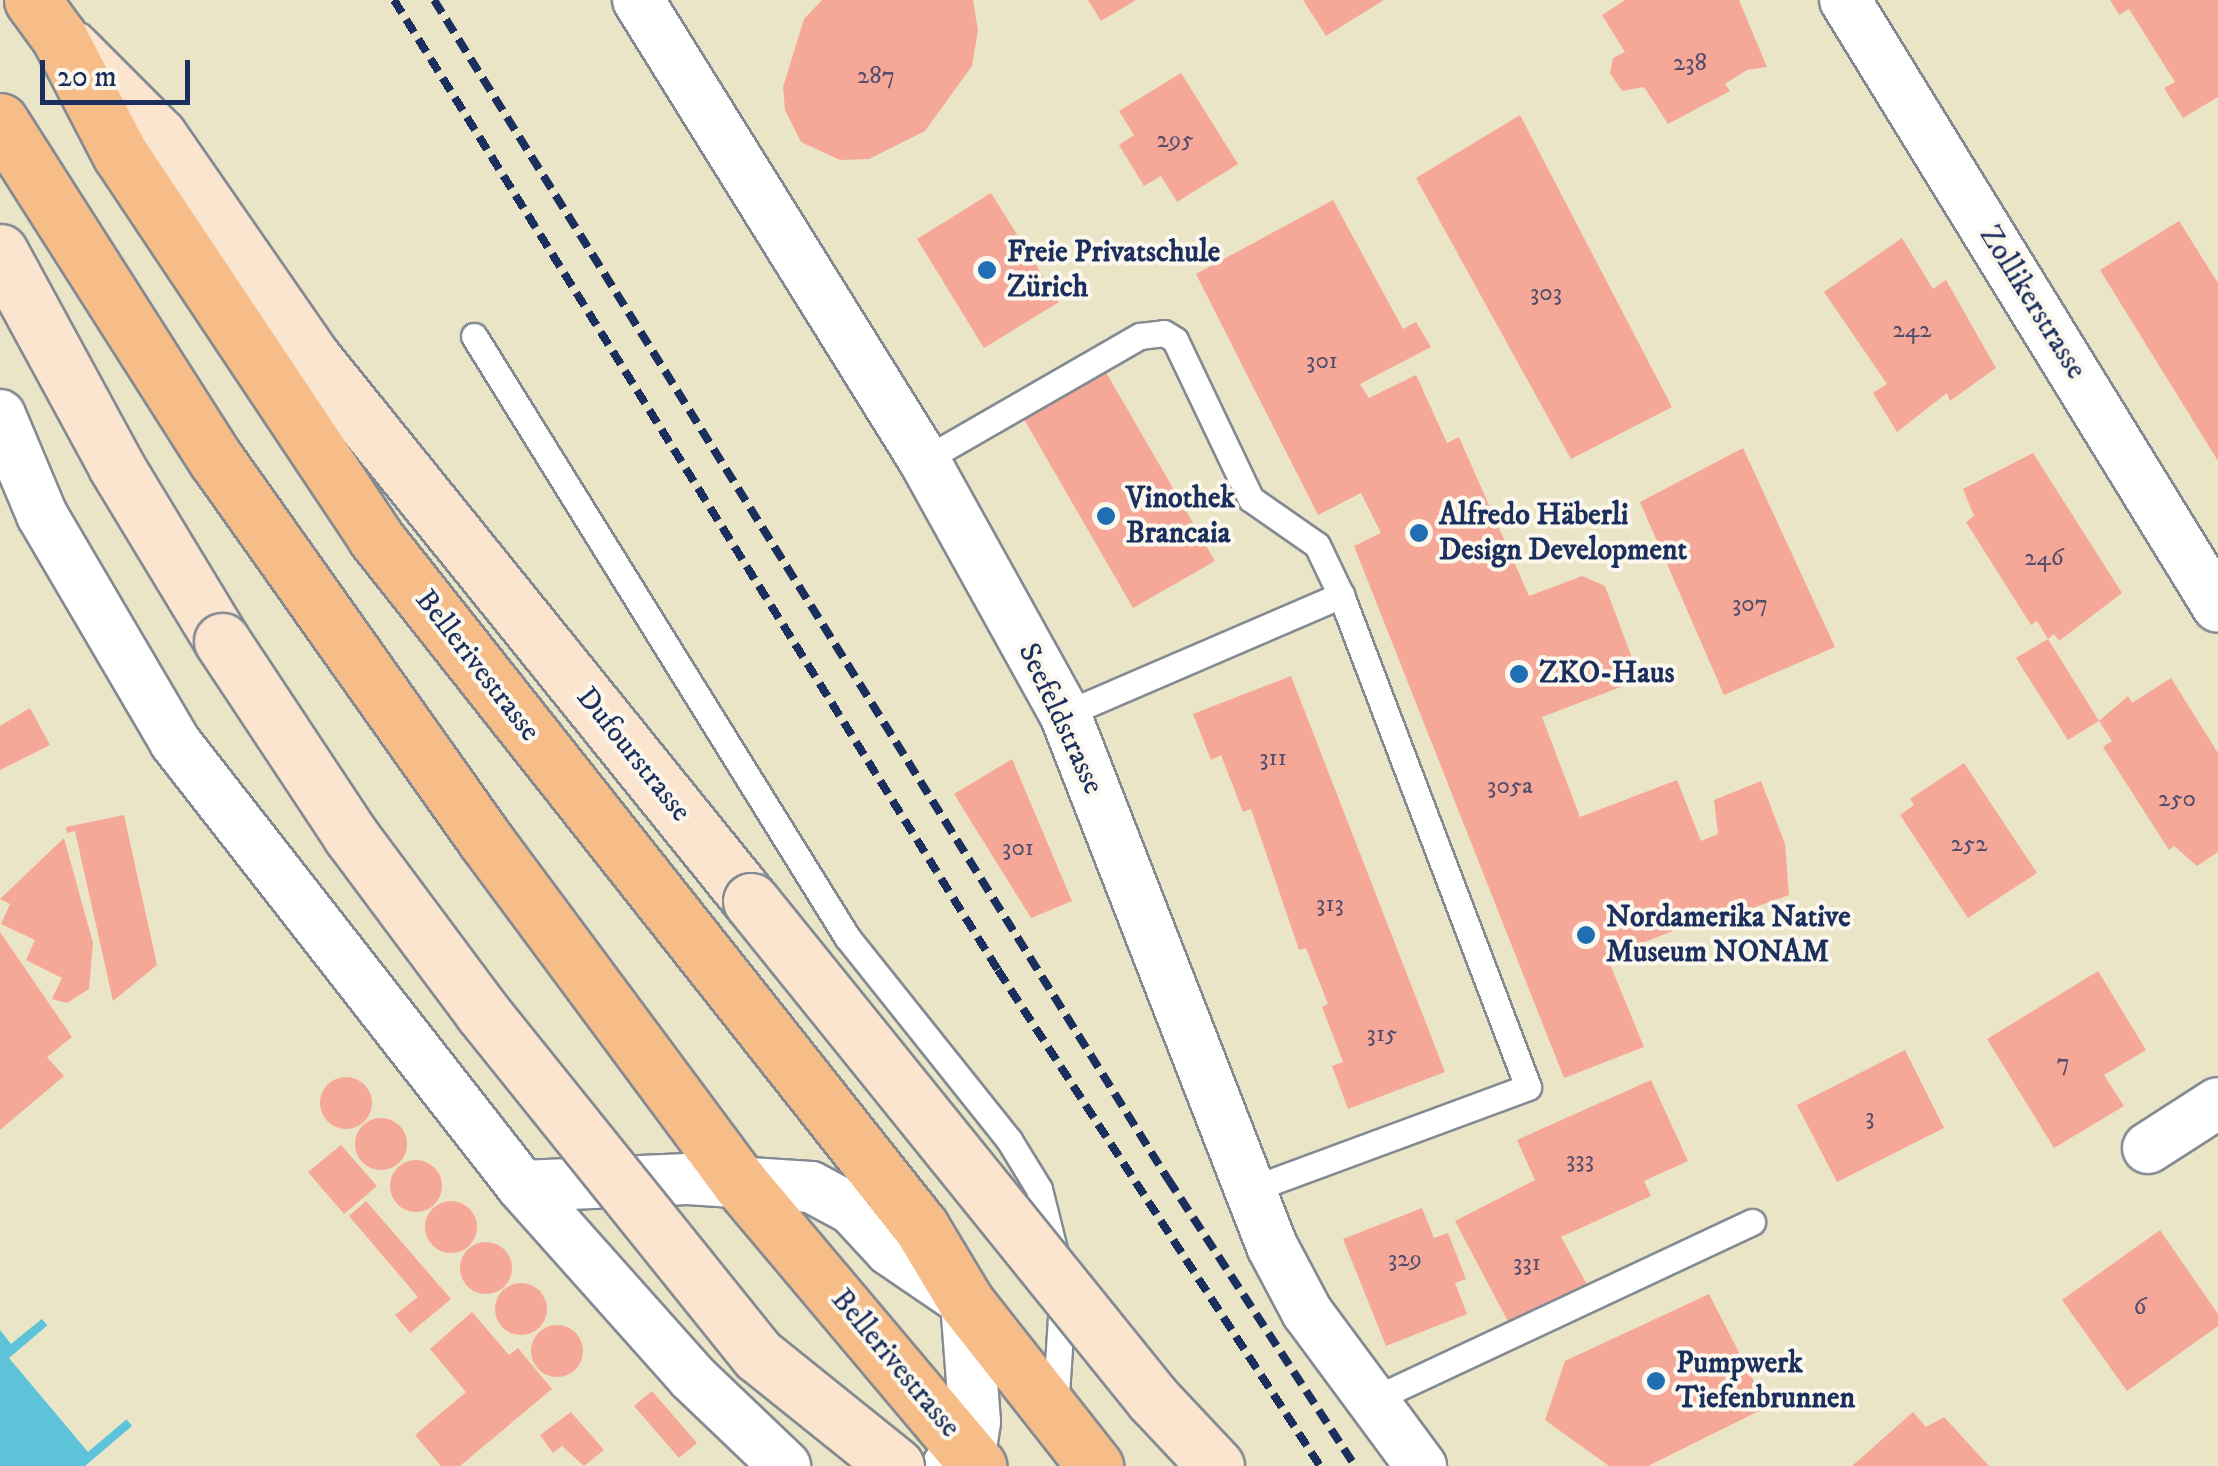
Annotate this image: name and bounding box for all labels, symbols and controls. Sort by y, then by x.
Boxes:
scale bar [45,40,195,102]
house number: 238 [1673,48,1707,78]
text: 20 m [57,59,117,96]
house number: 287 [857,61,895,91]
house number: 295 [1156,125,1194,155]
street label: Zollikerstrasse [1971,220,2093,386]
place label: Freie Privatschule Zürich [1007,235,1220,306]
marker: Freie Privatschule Zürich [976,259,998,281]
house number: 303 [1530,278,1562,308]
house number: 242 [1893,315,1931,345]
house number: 301 [1306,346,1338,376]
place label: Vinothek Brancaia [1126,481,1235,552]
place label: Alfredo Häberli Design Development [1439,498,1687,568]
marker: Vinothek Brancaia [1095,505,1117,527]
marker: Alfredo Häberli Design Development [1408,522,1430,544]
house number: 246 [2024,543,2064,573]
street label: Bellerivestrasse [407,583,547,749]
house number: 307 [1732,589,1768,619]
street label: Seefeldstrasse [1009,638,1111,800]
place label: ZKO-Haus [1539,656,1675,692]
marker: ZKO-Haus [1508,663,1530,685]
street label: Dufourstrasse [568,681,698,829]
house number: 311 [1259,743,1287,773]
house number: 305a [1487,771,1533,801]
house number: 250 [2158,784,2196,814]
house number: 252 [1951,829,1987,859]
house number: 301 [1002,833,1034,863]
house number: 313 [1316,889,1344,919]
place label: Nordamerika Native Museum NONAM [1606,900,1851,970]
marker: Nordamerika Native Museum NONAM [1575,924,1597,946]
house number: 315 [1367,1019,1397,1049]
house number: 7 [2056,1048,2070,1078]
house number: 3 [1865,1102,1875,1132]
house number: 333 [1566,1145,1594,1175]
house number: 329 [1388,1244,1422,1274]
house number: 331 [1513,1248,1541,1278]
street label: Bellerivestrasse [823,1283,967,1445]
house number: 6 [2133,1292,2147,1322]
place label: Pumpwerk Tiefenbrunnen [1676,1346,1855,1416]
marker: Pumpwerk Tiefenbrunnen [1645,1370,1667,1392]

